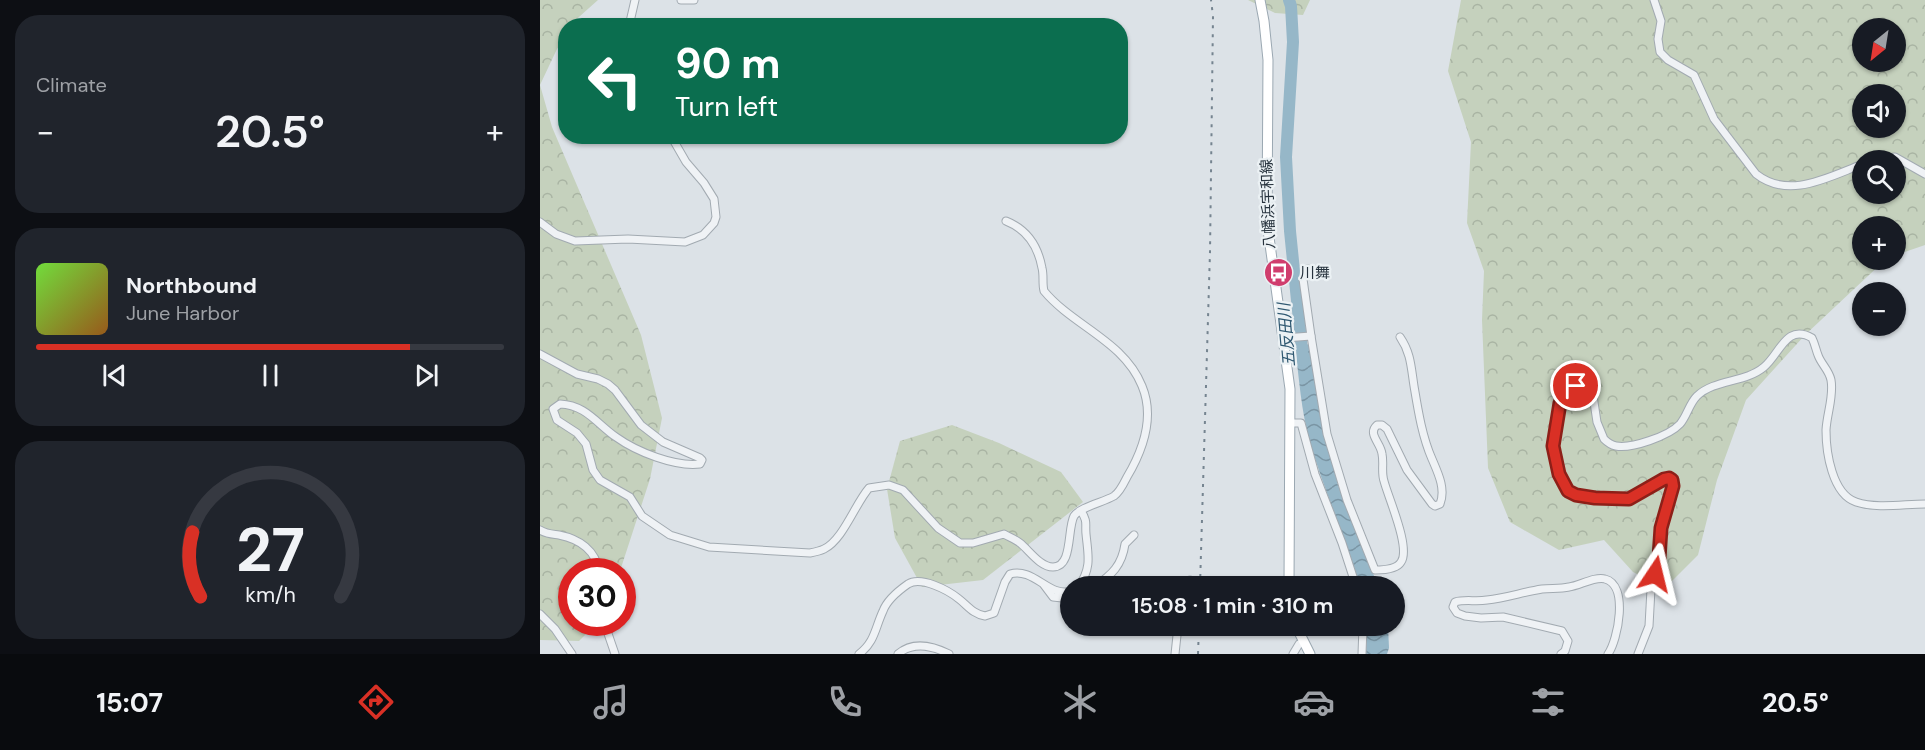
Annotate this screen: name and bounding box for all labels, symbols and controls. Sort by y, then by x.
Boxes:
north arrow [1852,18,1906,72]
map controls [1852,18,1906,336]
text: 90 m [675,36,781,91]
icon: left [576,42,654,120]
text: Climate [36,72,107,98]
button: sound [1852,84,1906,138]
text: Turn left [675,89,778,124]
text: 20.5° [215,102,325,161]
text: − [36,110,54,153]
text: + [486,110,504,153]
button: search [1852,150,1906,204]
street label: 八幡浜宇和線 [1256,159,1280,249]
button: + [1852,216,1906,270]
bus stop icon: 川舞 [1263,257,1295,289]
place label: 川舞 [1300,263,1330,283]
text: Northbound [126,271,257,300]
button: − [1852,282,1906,336]
text: June Harbor [126,300,239,326]
water label: 五反田川 [1273,300,1300,368]
icon: previous [98,359,131,392]
icon: pause [254,359,287,392]
icon: next [410,359,443,392]
pin [1550,360,1601,411]
icon: arrive [1559,369,1592,402]
text: 27 [235,509,305,590]
position arrow [1623,542,1687,606]
speed limit sign: 30 [558,558,636,636]
text: km/h [245,581,295,609]
text: 15:08 · 1 min · 310 m [1132,591,1333,620]
icon: directions [355,681,397,723]
icon: music [590,681,632,723]
icon: phone [824,681,866,723]
icon: climate [1059,681,1101,723]
icon: car [1293,681,1335,723]
icon: filters [1527,681,1569,723]
text: 15:07 [96,685,163,720]
text: 20.5° [1762,685,1829,720]

